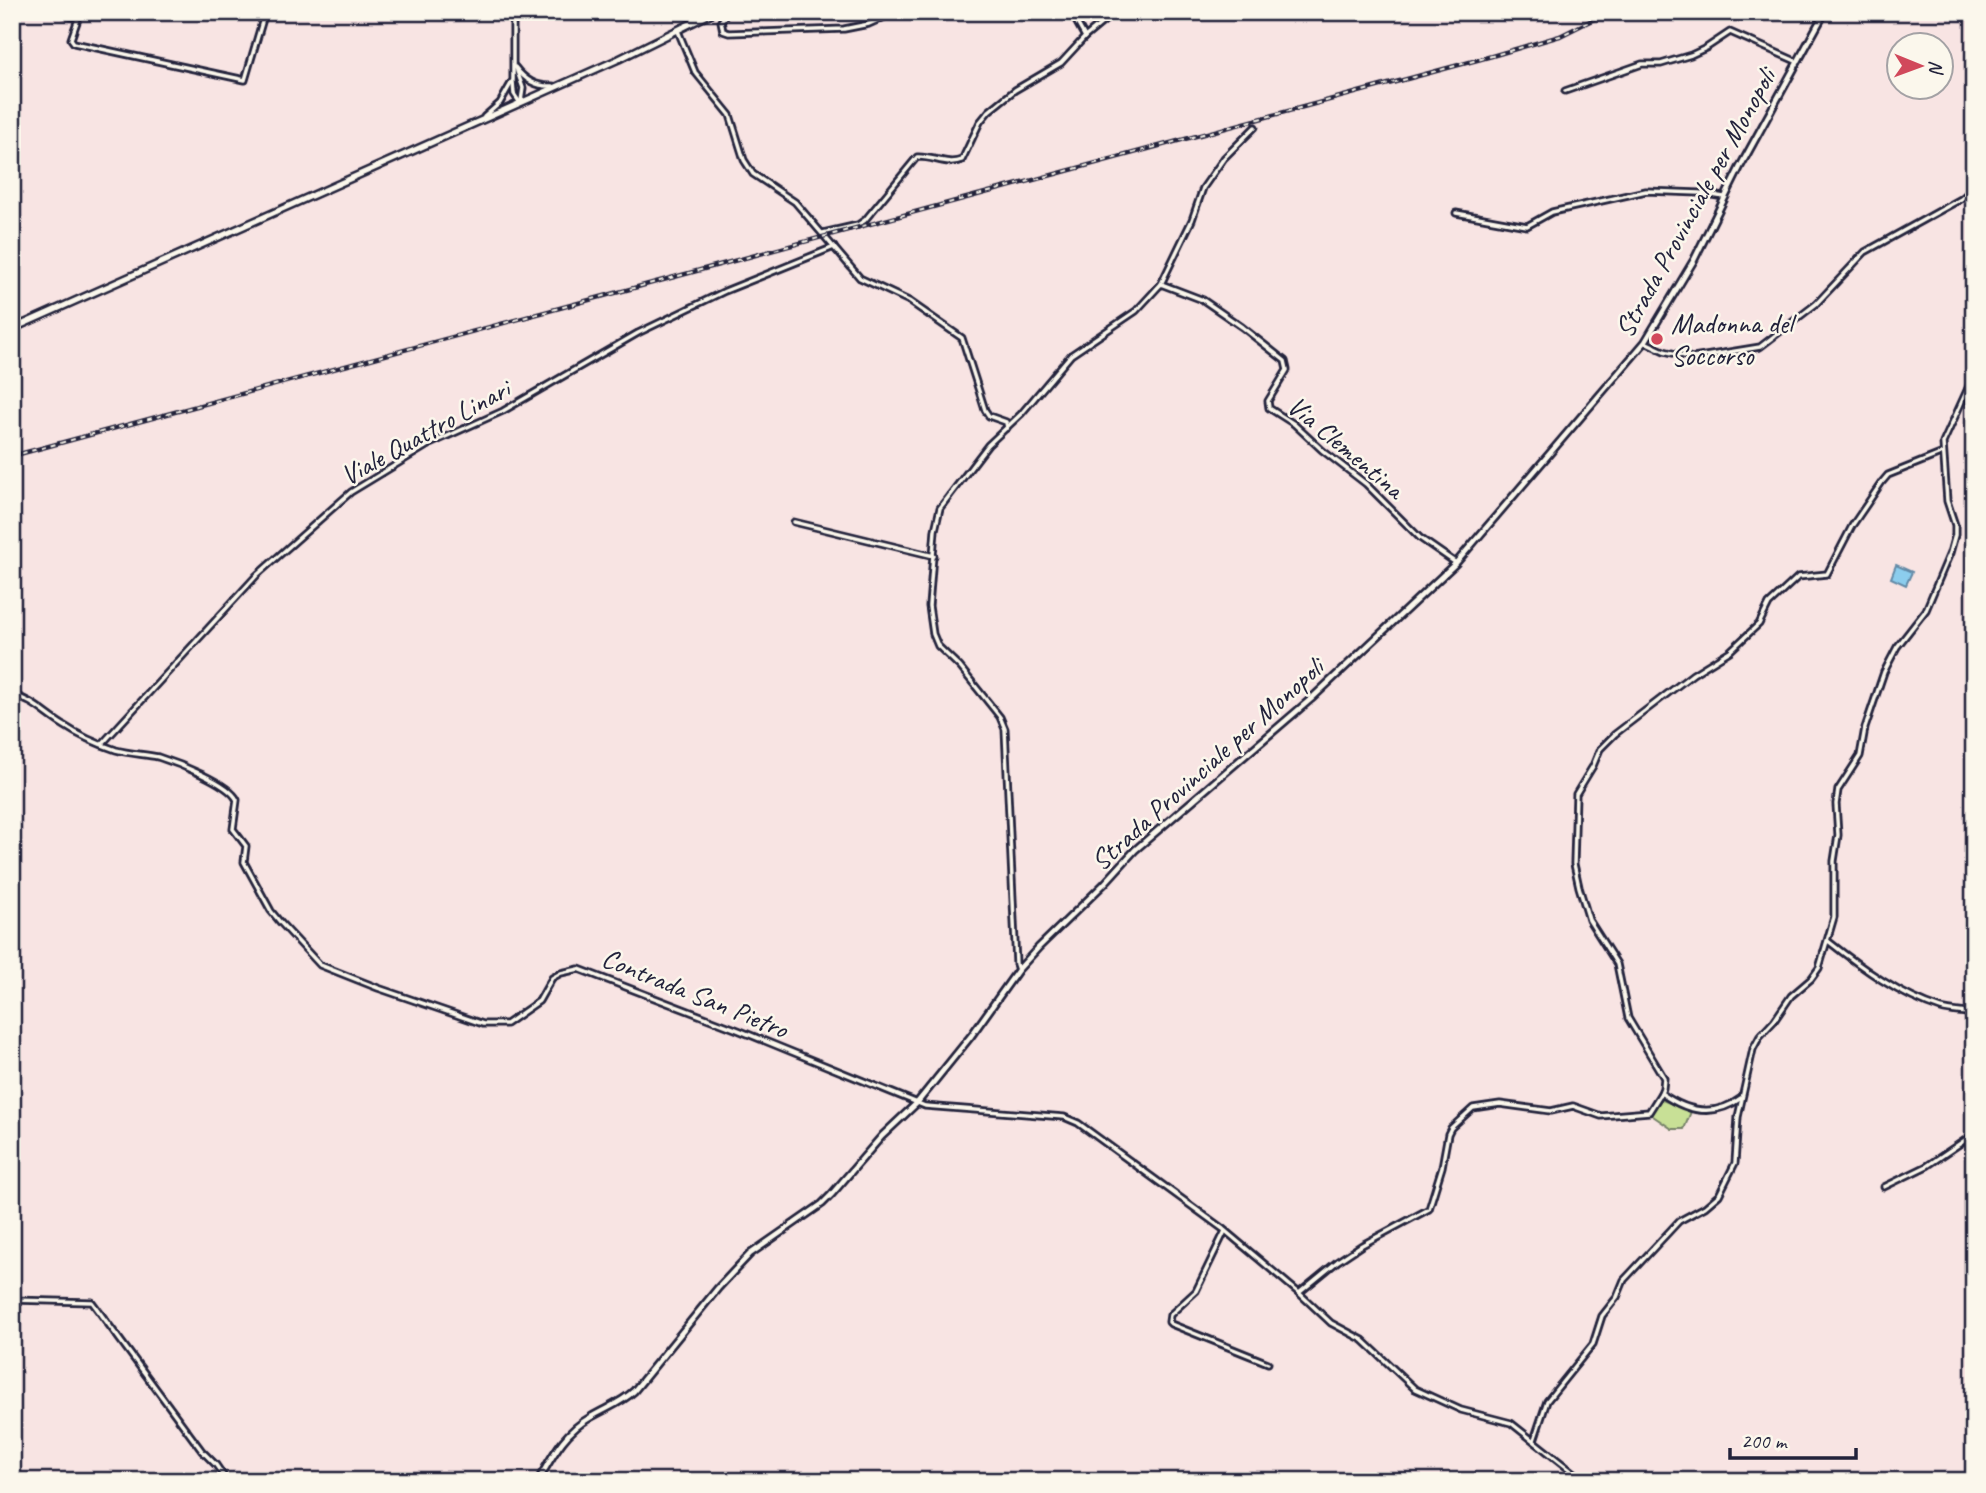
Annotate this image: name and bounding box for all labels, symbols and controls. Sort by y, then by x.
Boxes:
north arrow [1884,32,1954,102]
street label: Strada Provinciale per Monopoli [1607,59,1785,343]
text: N [1924,60,1948,76]
place label: Madonna del Soccorso [1671,306,1798,373]
marker: Madonna del Soccorso [1649,331,1665,347]
street label: Viale Quattro Linari [334,369,519,493]
street label: Via Clementina [1280,388,1413,508]
street label: Strada Provinciale per Monopoli [1083,648,1334,878]
street label: Contrada San Pietro [597,940,795,1047]
scale bar [1730,1416,1856,1460]
text: 200 m [1741,1428,1788,1454]

